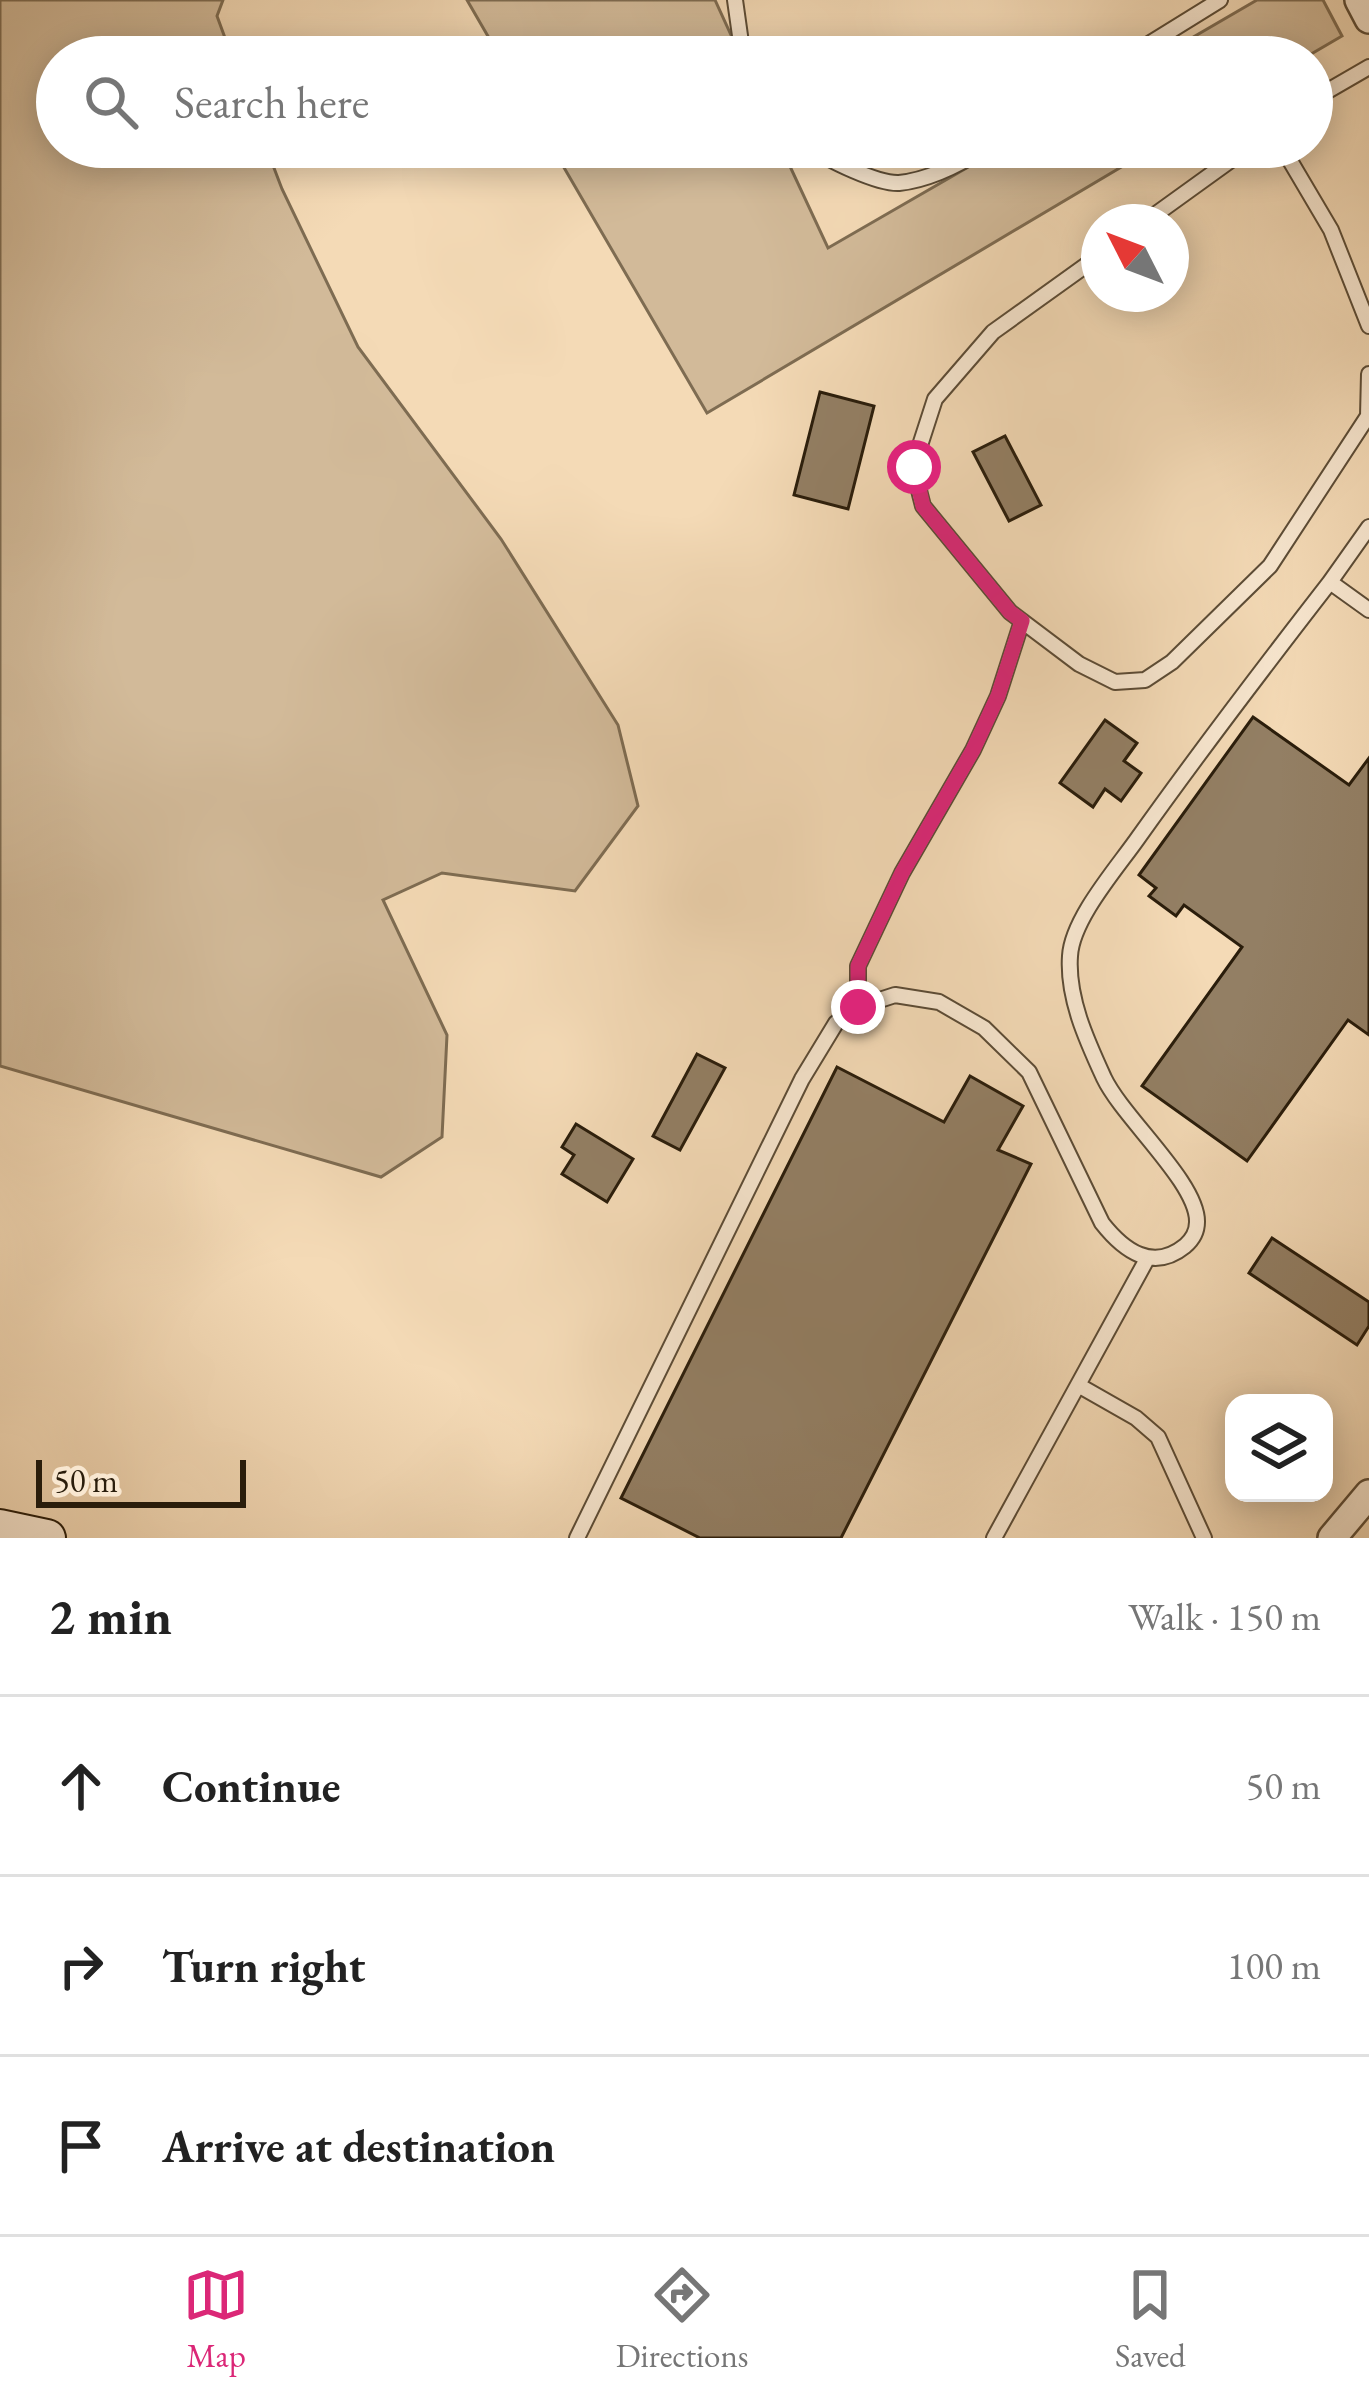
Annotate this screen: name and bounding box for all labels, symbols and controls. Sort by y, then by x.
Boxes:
search box [36,36,1333,168]
icon: search [78,69,144,135]
text: Search here [174,73,369,131]
north arrow [1081,204,1189,312]
route start [887,440,941,494]
route end [831,980,885,1034]
map controls [1225,1394,1333,1502]
button: layers [1225,1394,1333,1502]
scale bar [36,1454,246,1507]
text: 50 m [54,1459,118,1502]
text: 2 min [48,1583,172,1649]
text: Walk · 150 m [1128,1591,1321,1642]
icon: ahead [48,1753,114,1819]
text: Continue [162,1757,340,1815]
text: 50 m [1245,1760,1321,1811]
icon: right [48,1933,114,1999]
text: Turn right [162,1937,365,1995]
text: 100 m [1227,1940,1321,1991]
icon: arrive [48,2113,114,2179]
text: Arrive at destination [162,2117,555,2175]
tab: Map [183,2262,249,2377]
tab: Directions [616,2262,749,2377]
tab: Saved [1115,2262,1186,2377]

